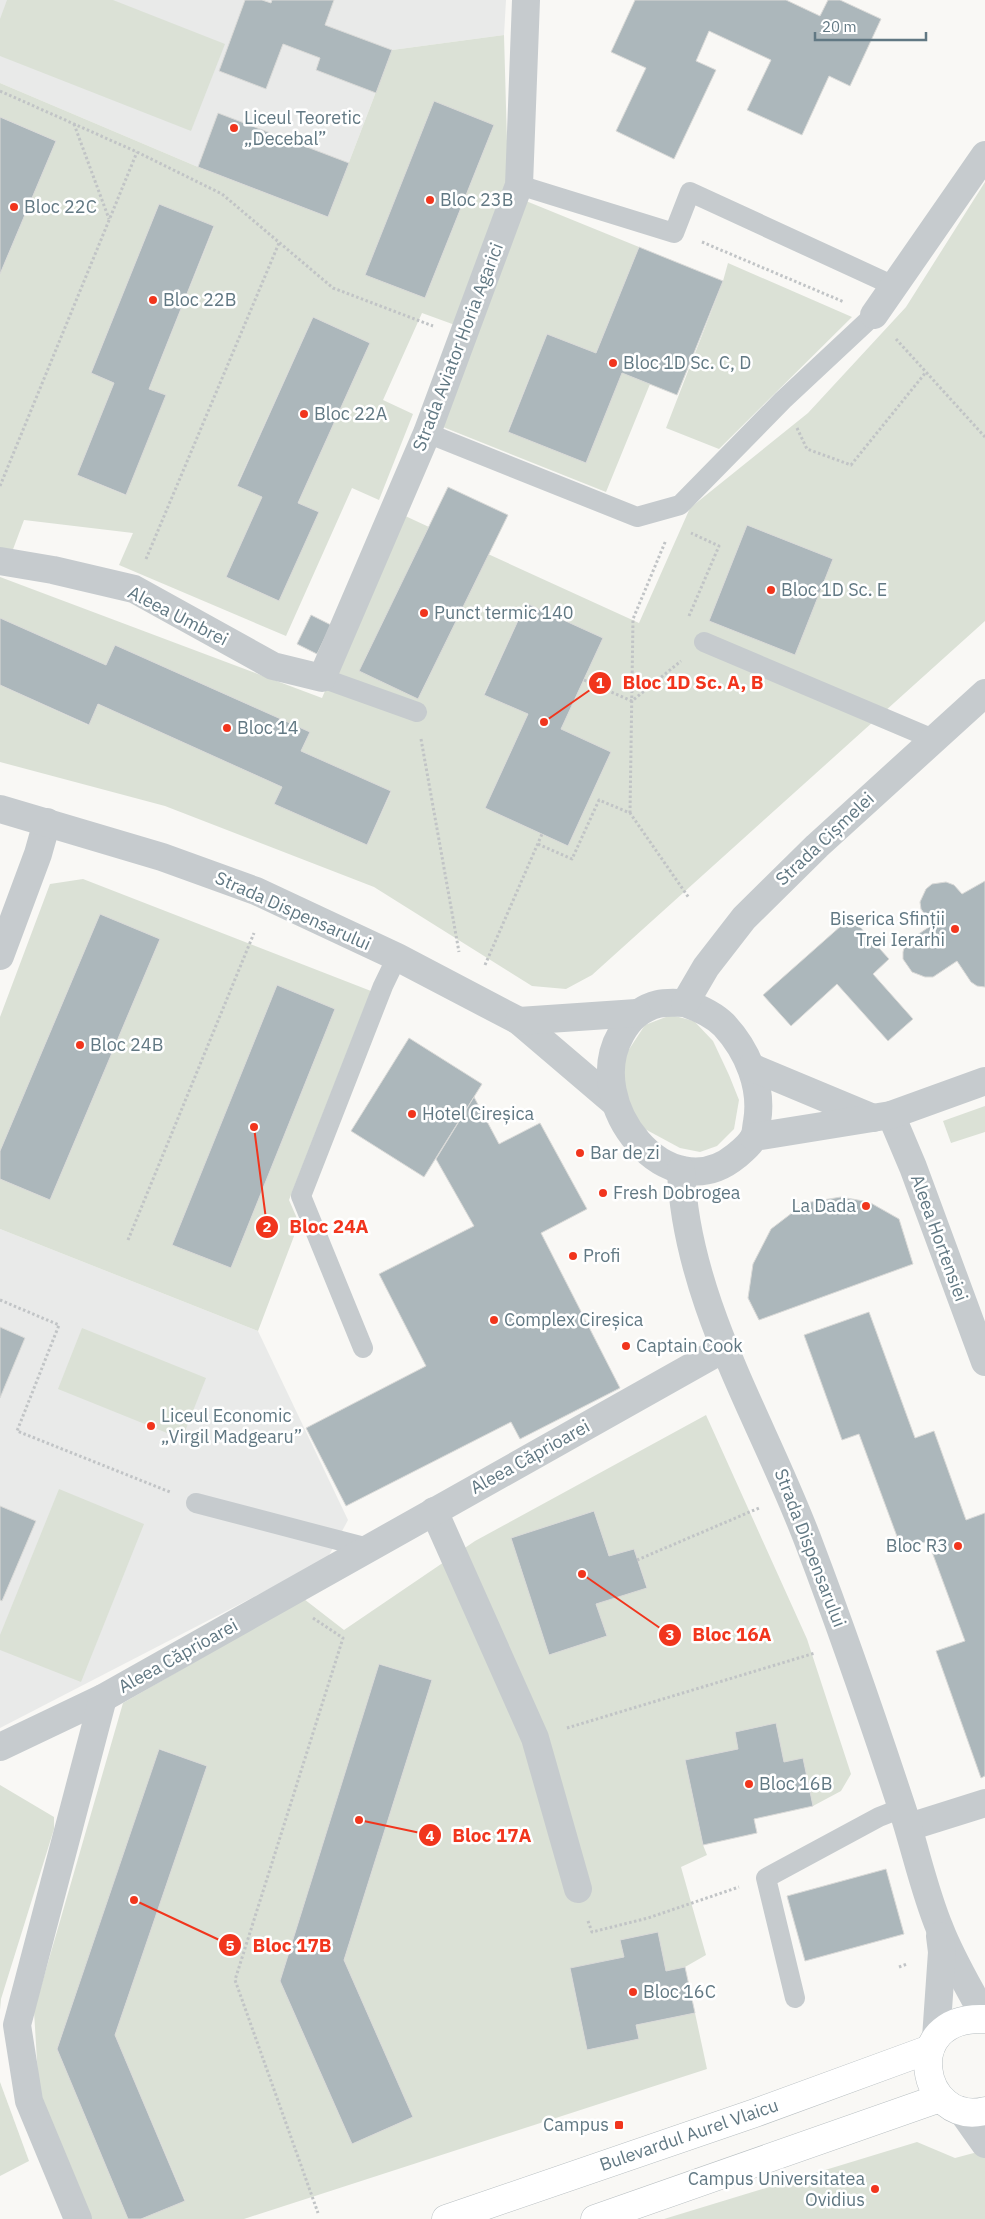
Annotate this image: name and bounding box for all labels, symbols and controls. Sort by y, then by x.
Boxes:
scale bar [815,10,926,42]
text: 20 m [822,17,857,36]
place label: Liceul Teoretic „Decebal” [244,106,361,150]
marker: Liceul Teoretic „Decebal” [228,122,240,134]
place label: Bloc 23B [440,188,513,211]
marker: Bloc 23B [424,194,436,206]
place label: Bloc 22C [24,195,97,218]
marker: Bloc 22C [8,201,20,213]
street label: Strada Aviator Horia Agarici [407,239,508,454]
place label: Bloc 22B [163,288,236,311]
marker: Bloc 22B [147,294,159,306]
place label: Bloc 1D Sc. C, D [623,351,751,374]
marker: Bloc 1D Sc. C, D [607,357,619,369]
place label: Bloc 22A [314,402,388,425]
marker: Bloc 22A [298,408,310,420]
place label: Bloc 1D Sc. E [781,578,887,601]
street label: Aleea Umbrei [124,580,232,651]
marker: Bloc 1D Sc. E [765,584,777,596]
place label: Punct termic 140 [434,601,574,624]
marker: Punct termic 140 [418,607,430,619]
callout: Bloc 1D Sc. A, B [587,666,773,700]
text: Bloc 1D Sc. A, B [622,670,764,694]
text: 1 [595,673,605,692]
place label: Bloc 14 [237,716,299,739]
marker: Bloc 14 [221,722,233,734]
street label: Strada Cișmelei [771,787,879,890]
street label: Strada Dispensarului [212,866,375,955]
place label: Biserica Sfinții Trei Ierarhi [830,907,945,951]
marker: Biserica Sfinții Trei Ierarhi [949,923,961,935]
place label: Bloc 24B [90,1033,163,1056]
marker: Bloc 24B [74,1039,86,1051]
place label: Hotel Cireșica [422,1102,534,1125]
marker: Hotel Cireșica [406,1108,418,1120]
place label: Bar de zi [590,1141,660,1164]
marker: Bar de zi [574,1147,586,1159]
street label: Aleea Hortensiei [906,1171,973,1305]
place label: Fresh Dobrogea [613,1181,741,1204]
marker: Fresh Dobrogea [597,1187,609,1199]
place label: La Dada [791,1194,856,1217]
marker: La Dada [860,1200,872,1212]
callout: Bloc 24A [254,1210,379,1244]
text: Bloc 24A [289,1214,369,1238]
text: 2 [262,1217,272,1236]
place label: Profi [583,1244,620,1267]
marker: Profi [567,1250,579,1262]
place label: Complex Cireșica [504,1308,644,1331]
marker: Complex Cireșica [488,1314,500,1326]
place label: Captain Cook [636,1334,743,1357]
marker: Captain Cook [620,1340,632,1352]
place label: Liceul Economic „Virgil Madgearu” [161,1404,302,1448]
street label: Aleea Căprioarei [466,1414,593,1499]
marker: Liceul Economic „Virgil Madgearu” [145,1420,157,1432]
street label: Strada Dispensarului [770,1465,851,1630]
place label: Bloc R3 [886,1534,948,1557]
marker: Bloc R3 [952,1540,964,1552]
street label: Aleea Căprioarei [114,1613,241,1698]
callout: Bloc 16A [657,1618,781,1652]
text: Bloc 16A [692,1622,772,1646]
text: 3 [665,1625,675,1644]
place label: Bloc 16B [759,1772,832,1795]
marker: Bloc 16B [743,1778,755,1790]
callout: Bloc 17A [417,1818,542,1852]
text: Bloc 17A [452,1823,532,1847]
text: 4 [425,1826,435,1845]
callout: Bloc 17B [218,1928,342,1962]
text: Bloc 17B [253,1933,331,1957]
text: 5 [225,1936,235,1955]
place label: Bloc 16C [643,1980,716,2003]
marker: Bloc 16C [627,1986,639,1998]
street label: Bulevardul Aurel Vlaicu [596,2093,781,2176]
place label: Campus [543,2113,609,2136]
marker: Campus [613,2119,625,2131]
place label: Campus Universitatea Ovidius [688,2167,865,2211]
marker: Campus Universitatea Ovidius [869,2183,881,2195]

